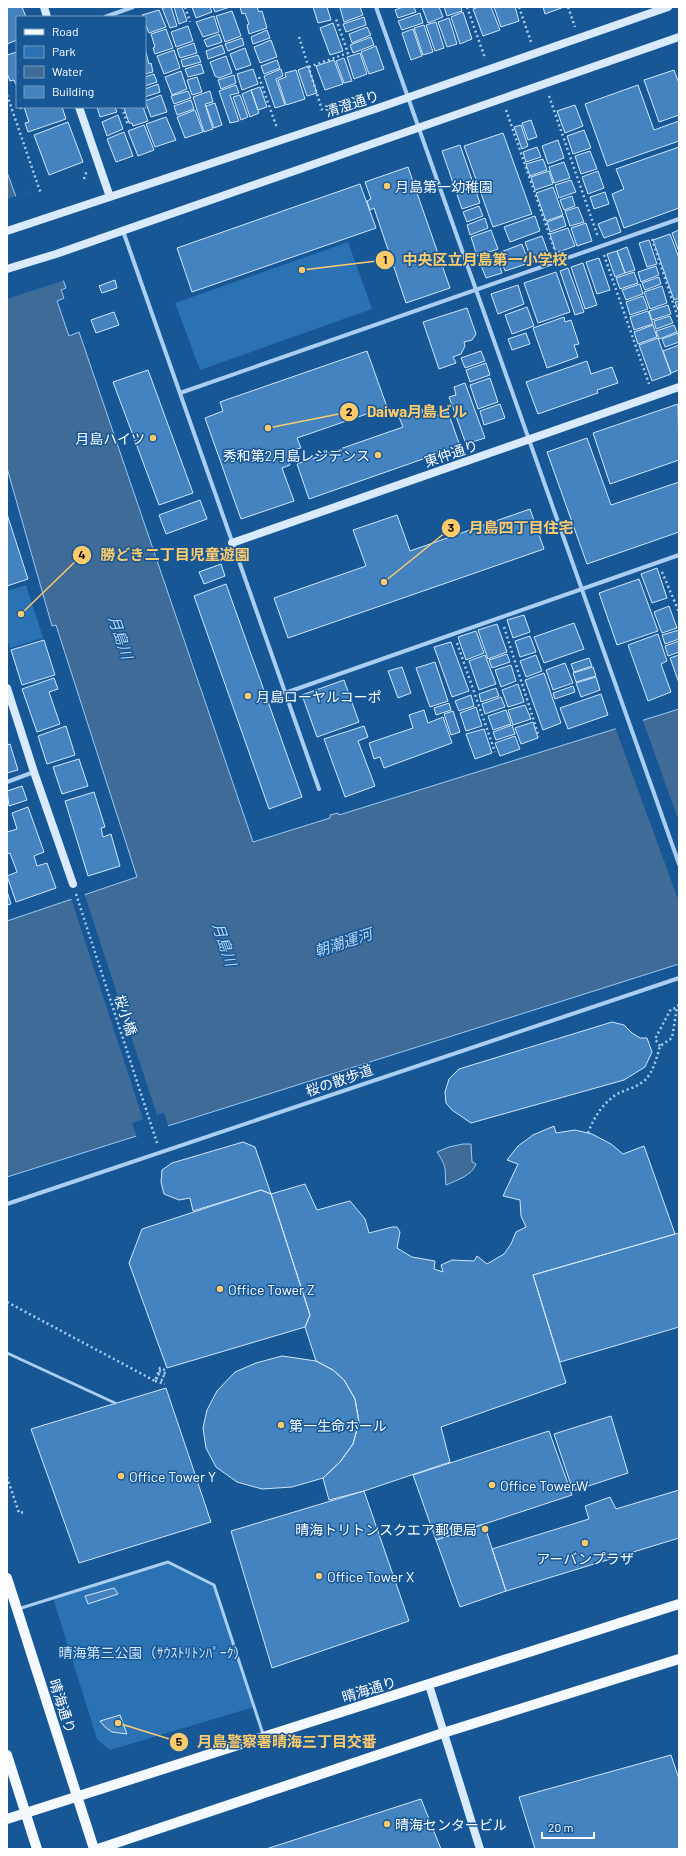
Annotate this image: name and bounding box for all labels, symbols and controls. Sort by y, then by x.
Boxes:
legend [16,16,146,108]
text: Road [52,24,79,38]
text: Park [52,44,76,58]
text: Water [52,64,84,78]
text: Building [52,84,94,98]
street label: 清澄通り [323,86,381,120]
place label: 月島第一幼稚園 [395,178,493,195]
marker: 月島第一幼稚園 [382,181,392,191]
callout: 中央区立月島第一小学校 [375,247,576,274]
text: 中央区立月島第一小学校 [402,250,568,268]
text: 1 [383,252,387,266]
callout: Daiwa月島ビル [339,399,475,426]
text: Daiwa月島ビル [367,402,467,420]
text: 2 [346,404,353,418]
place label: 月島ハイツ [75,430,145,447]
marker: 月島ハイツ [148,433,158,443]
street label: 東仲通り [422,436,480,470]
place label: 秀和第2月島レジデンス [223,447,370,464]
marker: 秀和第2月島レジデンス [373,450,383,460]
callout: 月島四丁目住宅 [441,514,582,541]
text: 月島四丁目住宅 [468,518,574,536]
text: 3 [448,520,454,534]
callout: 勝どき二丁目児童遊園 [72,542,258,569]
text: 勝どき二丁目児童遊園 [100,545,250,563]
text: 4 [78,547,86,561]
water label: 月島川 [105,613,137,663]
place label: 月島ローヤルコーポ [256,688,382,705]
marker: 月島ローヤルコーポ [243,691,253,701]
water label: 月島川 [209,920,241,970]
water label: 朝潮運河 [312,923,377,960]
street label: 桜小橋 [111,992,141,1038]
street label: 桜の散歩道 [303,1061,375,1099]
place label: Office Tower Z [228,1281,315,1298]
marker: Office Tower Z [215,1284,225,1294]
place label: 第一生命ホール [289,1417,387,1434]
marker: 第一生命ホール [276,1420,286,1430]
place label: Office Tower Y [129,1468,216,1485]
marker: Office Tower Y [116,1471,126,1481]
place label: Office TowerW [500,1477,588,1494]
marker: Office TowerW [487,1480,497,1490]
place label: 晴海トリトンスクエア郵便局 [295,1521,477,1538]
marker: 晴海トリトンスクエア郵便局 [480,1524,490,1534]
marker: アーバンプラザ [580,1538,590,1548]
place label: アーバンプラザ [536,1550,634,1567]
place label: Office Tower X [327,1568,414,1585]
marker: Office Tower X [314,1571,324,1581]
park label: 晴海第三公園（ｻｳｽﾄﾘﾄﾝﾊﾟｰｸ） [59,1644,248,1661]
street label: 晴海通り [340,1673,398,1705]
street label: 晴海通り [46,1677,80,1735]
callout: 月島警察署晴海三丁目交番 [169,1728,385,1755]
text: 月島警察署晴海三丁目交番 [197,1732,377,1750]
text: 5 [176,1734,183,1748]
scale bar [542,1814,594,1840]
place label: 晴海センタービル [395,1816,507,1833]
marker: 晴海センタービル [382,1819,392,1829]
text: 20 m [548,1820,574,1834]

